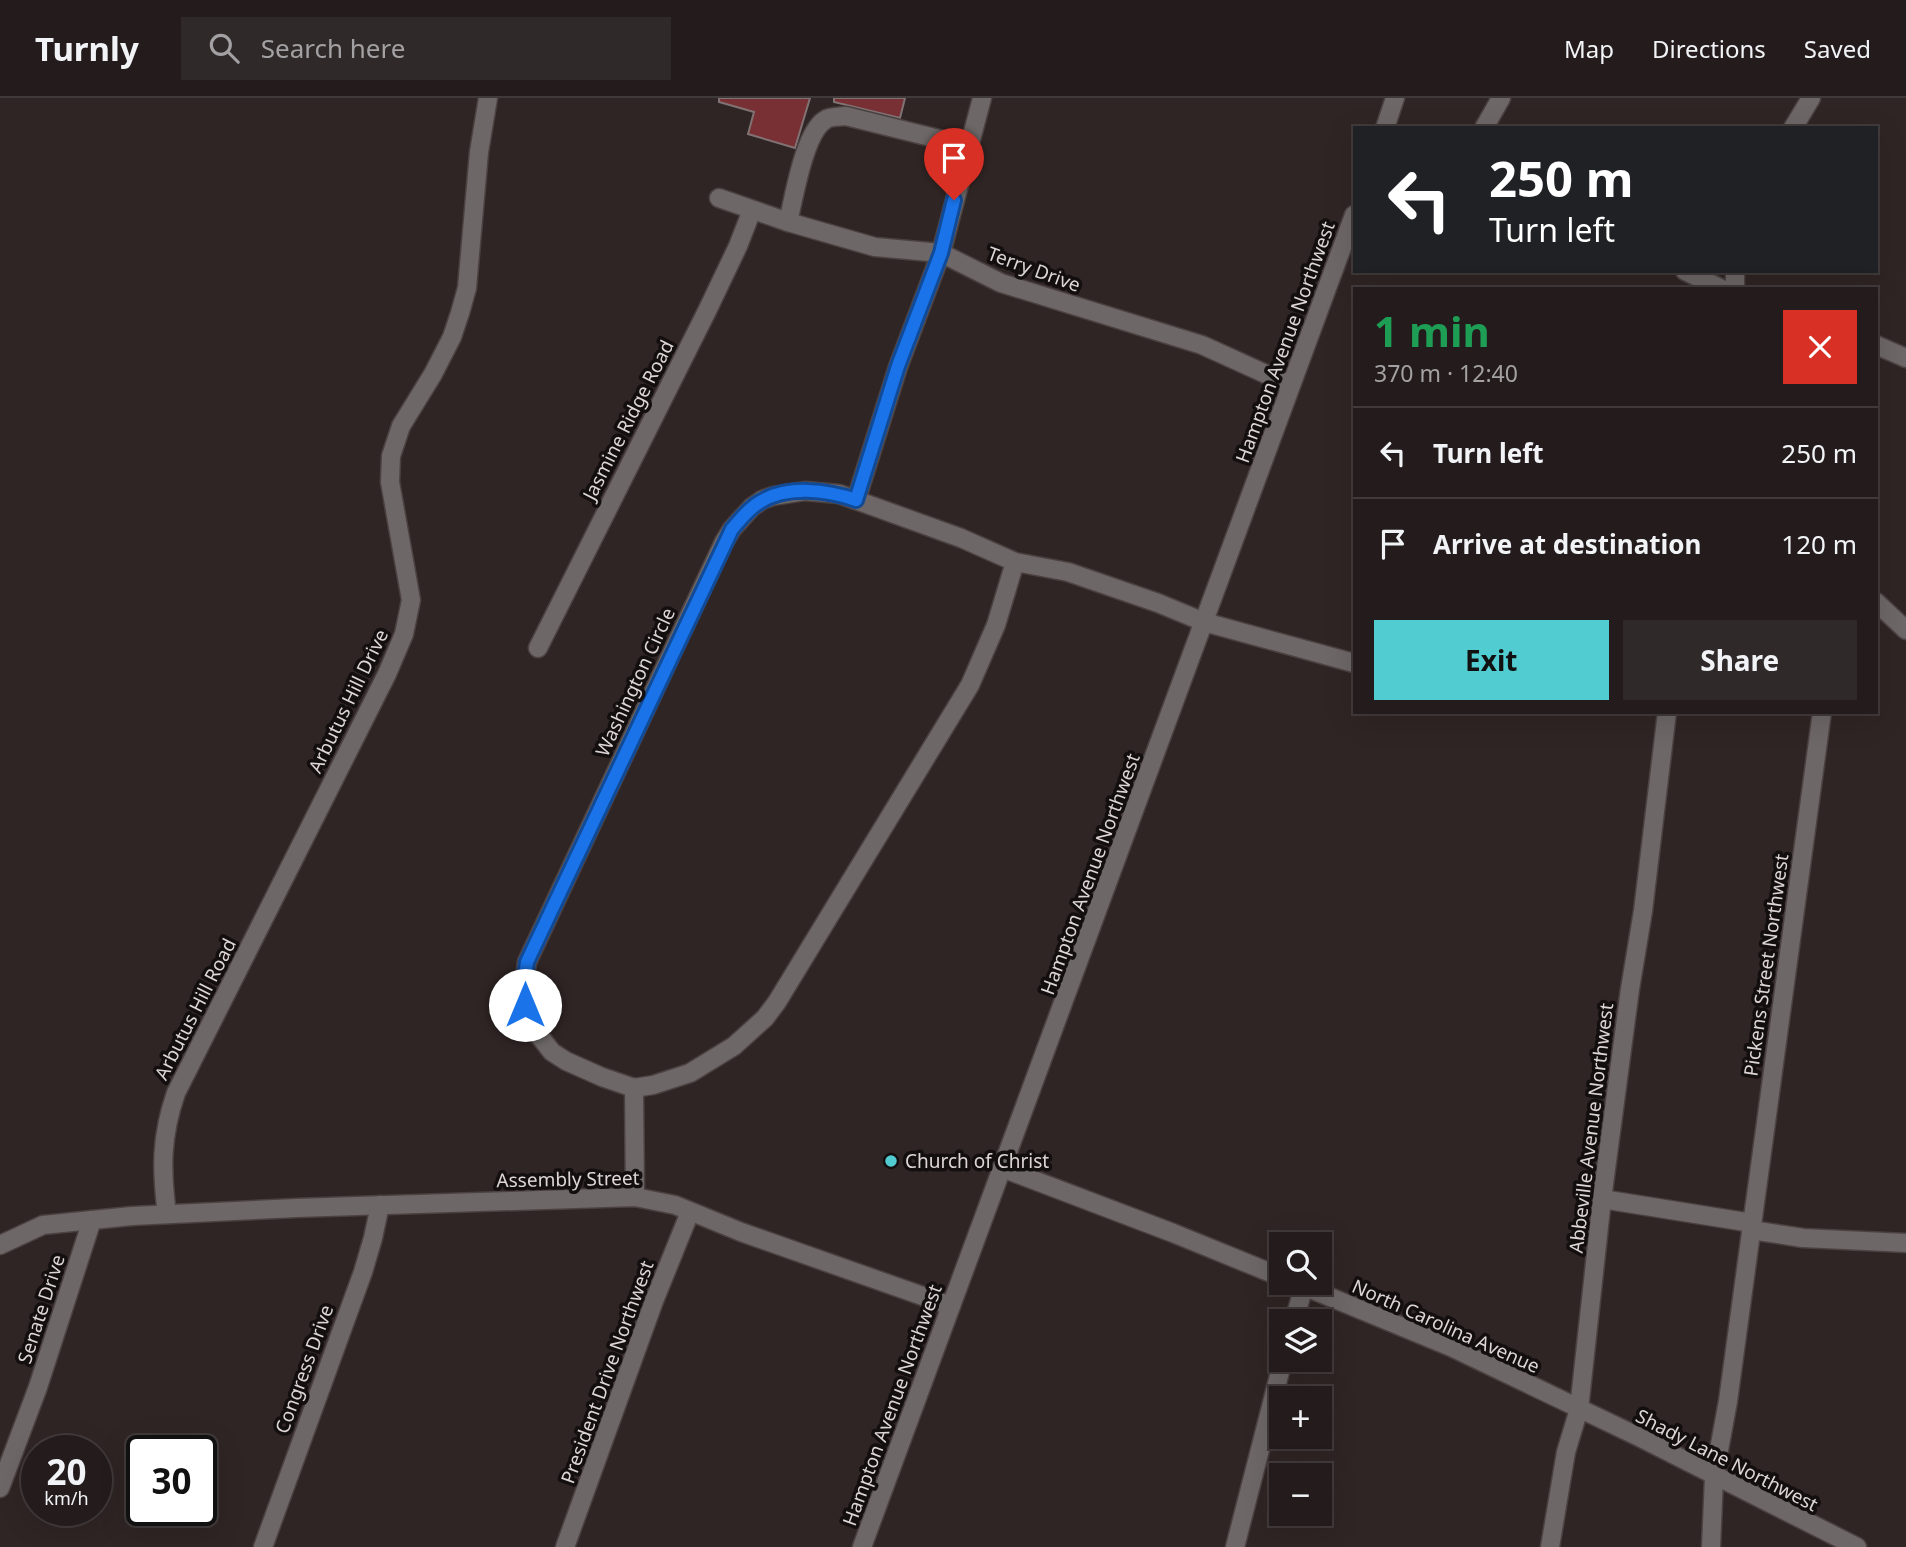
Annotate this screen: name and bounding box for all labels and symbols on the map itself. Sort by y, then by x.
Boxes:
pin [924,128,984,200]
street label: Hampton Avenue Northwest [1229,218,1341,466]
street label: Terry Drive [984,240,1084,298]
street label: Jasmine Ridge Road [575,336,680,506]
street label: Washington Circle [589,603,681,761]
street label: Arbutus Hill Drive [302,625,394,777]
street label: Hampton Avenue Northwest [1034,750,1146,998]
street label: Pickens Street Northwest [1738,852,1794,1078]
street label: Arbutus Hill Road [148,934,242,1084]
position arrow [488,968,562,1042]
street label: Abbeville Avenue Northwest [1563,1001,1619,1254]
place label: Church of Christ [905,1148,1049,1174]
marker: Church of Christ [883,1153,899,1169]
street label: Assembly Street [496,1165,640,1193]
street label: Senate Drive [11,1251,71,1367]
street label: President Drive Northwest [555,1257,660,1487]
street label: North Carolina Avenue [1348,1273,1544,1379]
street label: Hampton Avenue Northwest [836,1281,948,1529]
street label: Congress Drive [269,1301,339,1437]
street label: Shady Lane Northwest [1631,1403,1823,1517]
speed limit sign: 30 [126,1435,217,1526]

